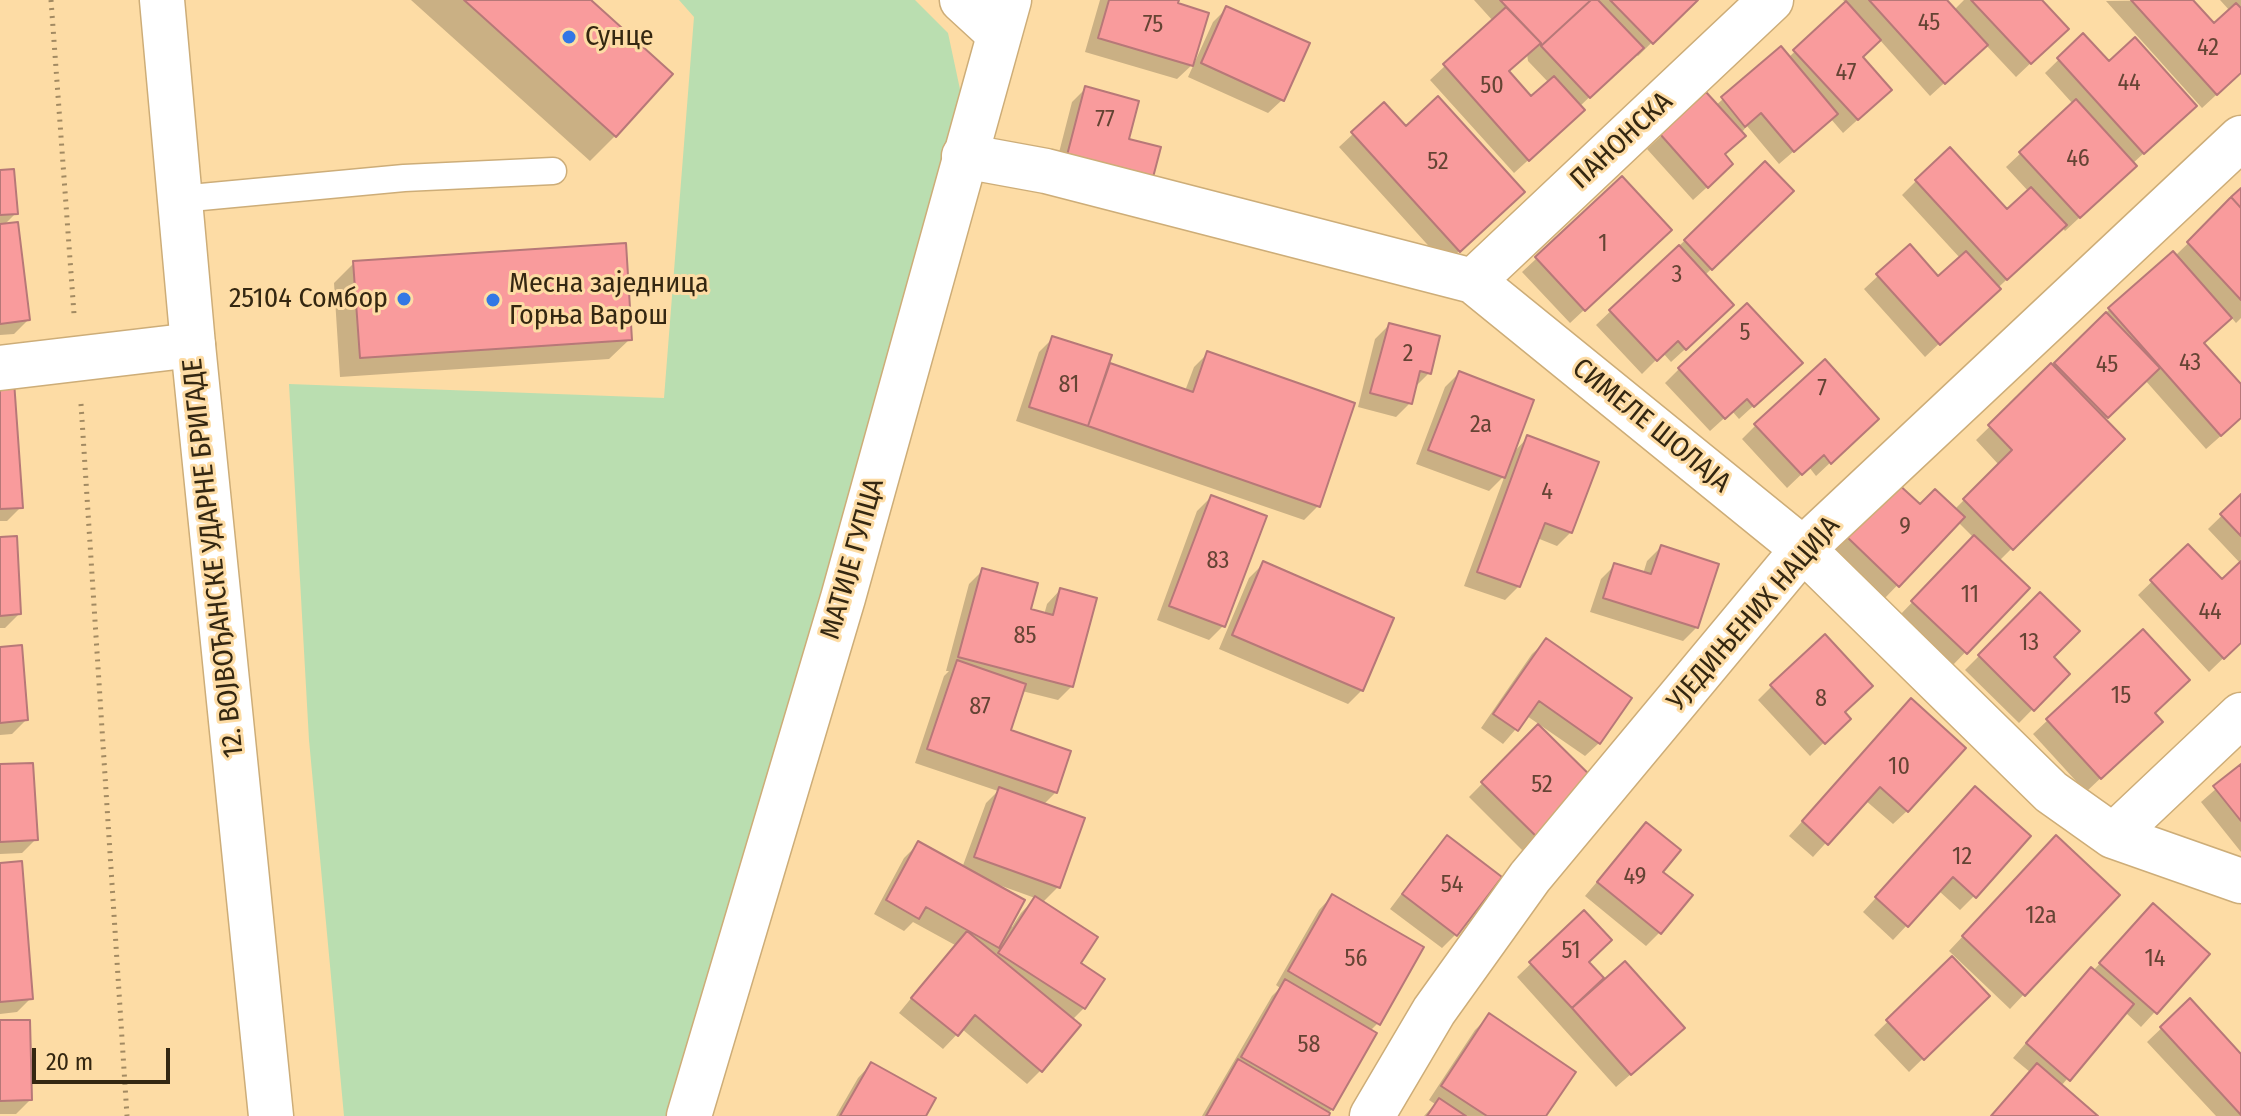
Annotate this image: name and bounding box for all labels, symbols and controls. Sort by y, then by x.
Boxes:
house number: 45 [1918,9,1940,37]
house number: 75 [1143,11,1163,39]
place label: Сунце [585,20,654,54]
marker: Сунце [560,28,578,46]
house number: 42 [2197,34,2219,62]
house number: 47 [1836,59,1856,87]
house number: 44 [2117,69,2141,97]
house number: 50 [1480,72,1504,100]
street label: ПАНОНСКА [1564,85,1680,197]
house number: 77 [1095,106,1115,134]
house number: 46 [2066,145,2090,173]
house number: 52 [1427,148,1449,176]
house number: 1 [1598,230,1608,258]
house number: 3 [1672,261,1682,289]
place label: Месна заједница Горња Варош [509,267,709,333]
place label: 25104 Сомбор [229,282,388,316]
marker: 25104 Сомбор [395,290,413,308]
marker: Месна заједница Горња Варош [484,291,502,309]
house number: 5 [1739,319,1751,347]
house number: 2 [1403,340,1413,368]
house number: 43 [2179,349,2201,377]
house number: 45 [2096,351,2118,379]
street label: СИМЕЛЕ ШОЛАЈА [1565,352,1737,500]
street label: 12. ВОЈВОЂАНСКЕ УДАРНЕ БРИГАДЕ [176,357,252,759]
house number: 81 [1059,371,1079,399]
house number: 7 [1817,375,1827,403]
house number: 2a [1470,411,1492,439]
street label: МАТИЈЕ ГУПЦА [814,475,892,643]
house number: 4 [1541,478,1553,506]
street label: УЈЕДИЊЕНИХ НАЦИЈА [1661,510,1847,718]
house number: 9 [1899,513,1911,541]
house number: 83 [1207,547,1229,575]
house number: 11 [1961,581,1979,609]
house number: 44 [2198,598,2222,626]
house number: 85 [1013,622,1037,650]
house number: 13 [2019,629,2039,657]
house number: 15 [2111,682,2131,710]
house number: 8 [1815,685,1827,713]
house number: 87 [969,693,991,721]
house number: 10 [1888,753,1910,781]
house number: 52 [1531,771,1553,799]
house number: 12 [1952,843,1972,871]
house number: 49 [1624,863,1646,891]
house number: 54 [1441,871,1463,899]
house number: 12a [2025,902,2057,930]
house number: 51 [1561,937,1581,965]
house number: 56 [1345,945,1367,973]
house number: 14 [2145,945,2165,973]
house number: 58 [1297,1031,1321,1059]
scale bar [36,1032,174,1082]
text: 20 m [46,1048,93,1076]

